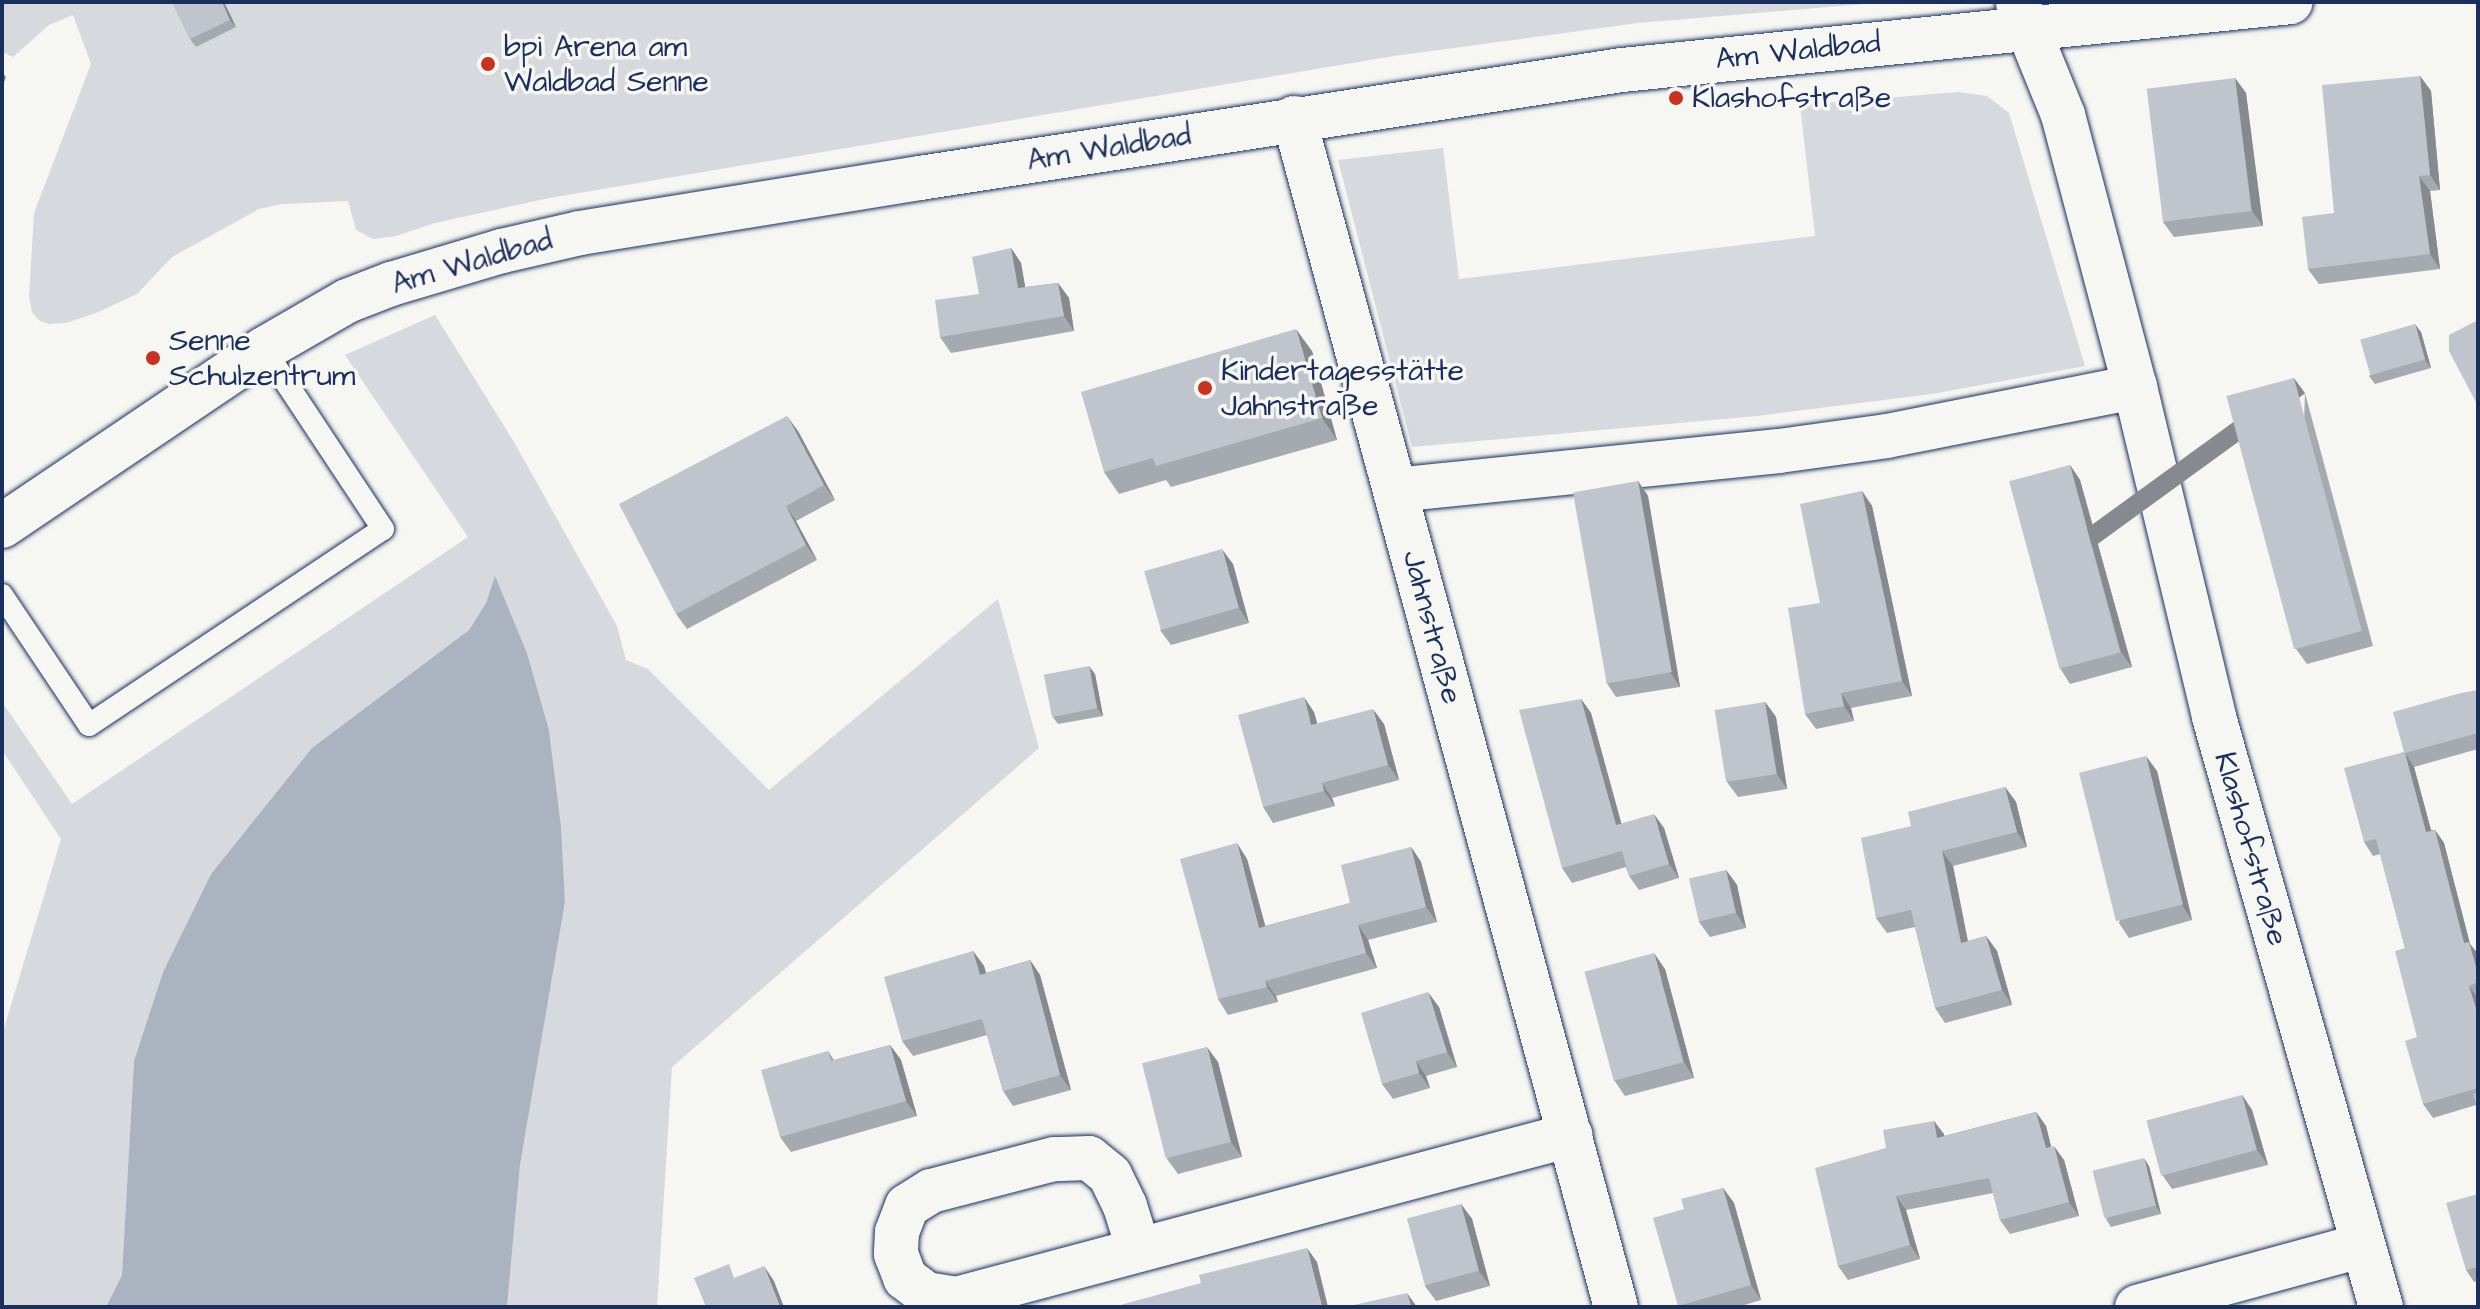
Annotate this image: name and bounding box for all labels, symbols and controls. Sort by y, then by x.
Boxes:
street label: Am Waldbad [1714,24,1882,78]
place label: bpi Arena am Waldbad Senne [504,29,709,100]
marker: bpi Arena am Waldbad Senne [479,55,497,73]
place label: Klashofstraße [1692,80,1891,116]
marker: Klashofstraße [1667,89,1685,107]
street label: Am Waldbad [1024,117,1194,179]
street label: Am Waldbad [387,222,557,302]
place label: Senne Schulzentrum [169,323,355,394]
marker: Senne Schulzentrum [144,349,162,367]
place label: Kindertagesstätte Jahnstraße [1221,353,1464,424]
marker: Kindertagesstätte Jahnstraße [1196,379,1214,397]
street label: Jahnstraße [1394,546,1470,708]
street label: Klashofstraße [2206,748,2296,950]

